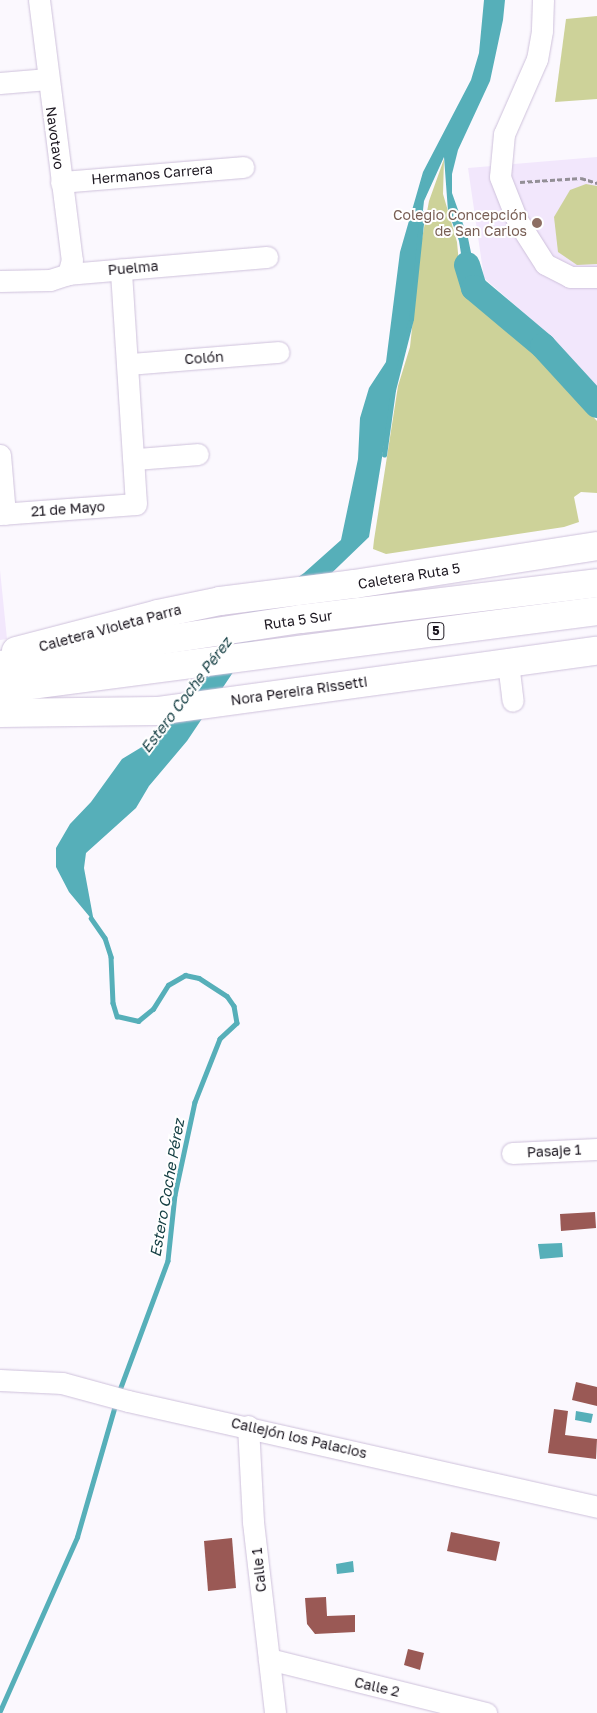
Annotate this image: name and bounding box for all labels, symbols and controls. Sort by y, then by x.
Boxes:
street label: Navotavo [42,105,68,171]
street label: Hermanos Carrera [90,160,214,188]
place label: Colegio Concepción de San Carlos [393,207,527,240]
marker: Colegio Concepción de San Carlos [531,217,543,229]
street label: Puelma [107,257,159,279]
street label: Colón [184,348,224,368]
street label: 21 de Mayo [30,498,106,520]
street label: Caletera Ruta 5 [357,560,461,592]
street label: Caletera Violeta Parra [37,601,183,655]
street label: Ruta 5 Sur [263,607,333,633]
road number: 5 [427,622,445,640]
water label: Estero Coche Pérez [137,634,235,756]
street label: Nora Pereira Rissetti [230,673,368,709]
water label: Estero Coche Pérez [146,1118,188,1258]
street label: Pasaje 1 [526,1141,582,1161]
street label: Callejón los Palacios [229,1414,369,1462]
street label: Calle 1 [248,1547,270,1593]
street label: Calle 2 [353,1674,401,1700]

